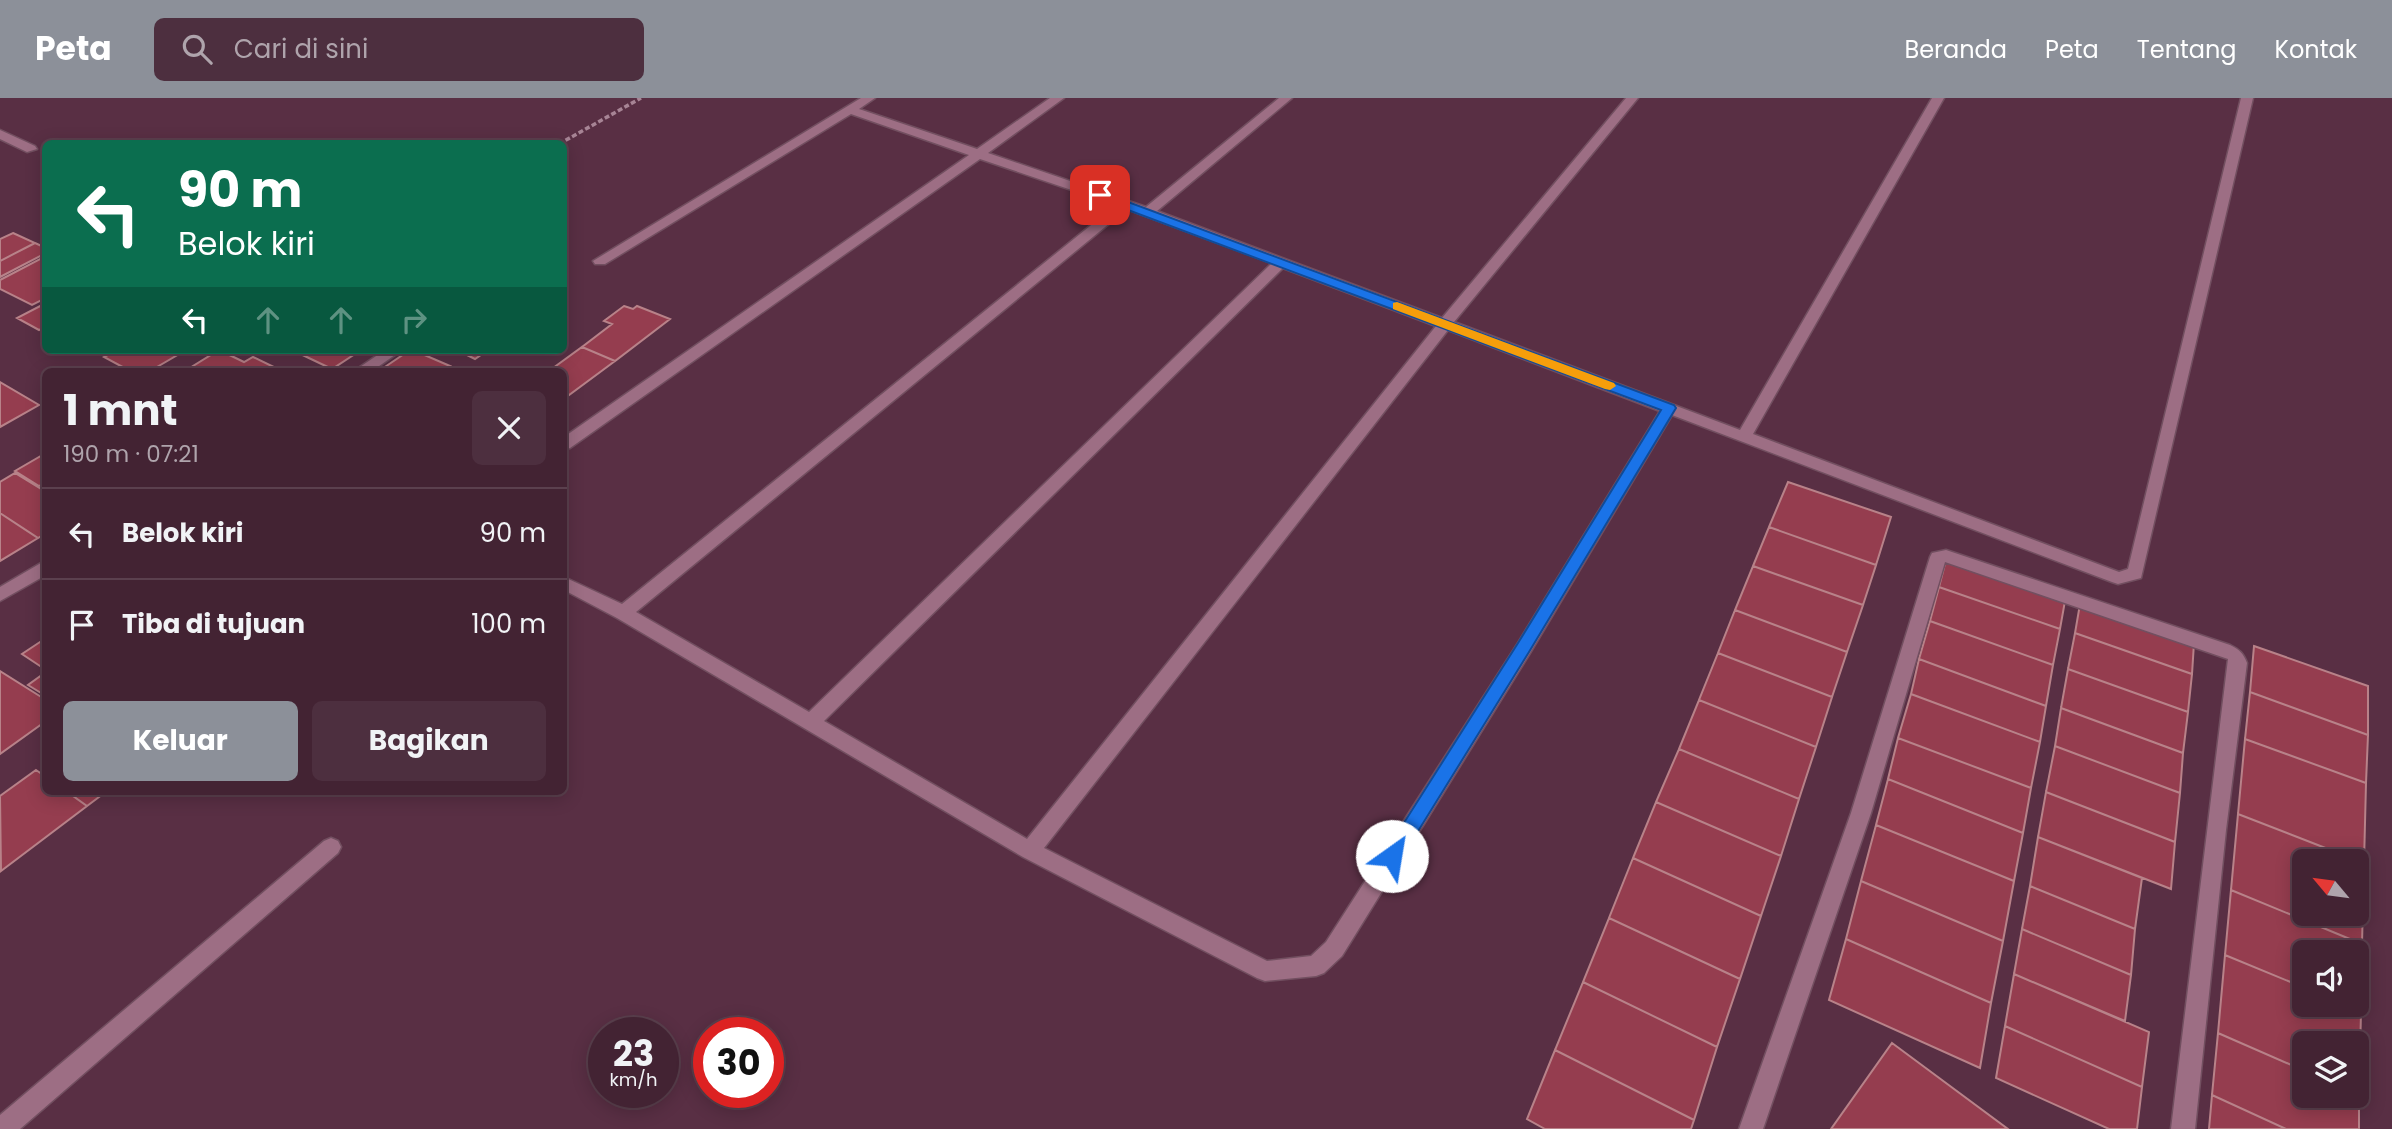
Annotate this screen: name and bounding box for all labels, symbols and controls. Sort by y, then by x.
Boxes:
search box [154,18,644,81]
text: Peta [35,25,112,72]
icon: search [178,30,216,68]
text: Cari di sini [234,31,368,67]
text: Beranda [1904,33,2007,66]
text: Peta [2045,33,2099,66]
text: Tentang [2137,33,2237,66]
text: Kontak [2275,33,2357,66]
text: 90 m [178,156,302,224]
pin [1070,165,1130,225]
icon: left [63,168,154,259]
icon: arrive [1081,176,1119,214]
text: Belok kiri [178,221,315,266]
icon: left [176,301,214,339]
icon: ahead [249,301,287,339]
icon: ahead [322,301,360,339]
icon: right [395,301,433,339]
text: 1 mnt [63,381,178,440]
button: close [472,391,546,465]
text: 190 m · 07:21 [63,438,199,470]
icon: left [63,515,101,553]
text: Belok kiri [122,515,244,551]
text: 90 m [480,515,546,551]
icon: arrive [63,606,101,644]
text: Tiba di tujuan [122,606,305,642]
text: 100 m [471,606,546,642]
button: Keluar [63,701,298,781]
button: Bagikan [312,701,546,781]
position arrow [1355,819,1429,893]
north arrow [2292,849,2370,926]
map controls [2292,849,2369,1108]
button: sound [2292,940,2369,1017]
speed limit sign: 30 [693,1017,784,1108]
text: 23 [613,1029,654,1078]
button: layers [2292,1031,2369,1108]
text: km/h [610,1067,657,1092]

